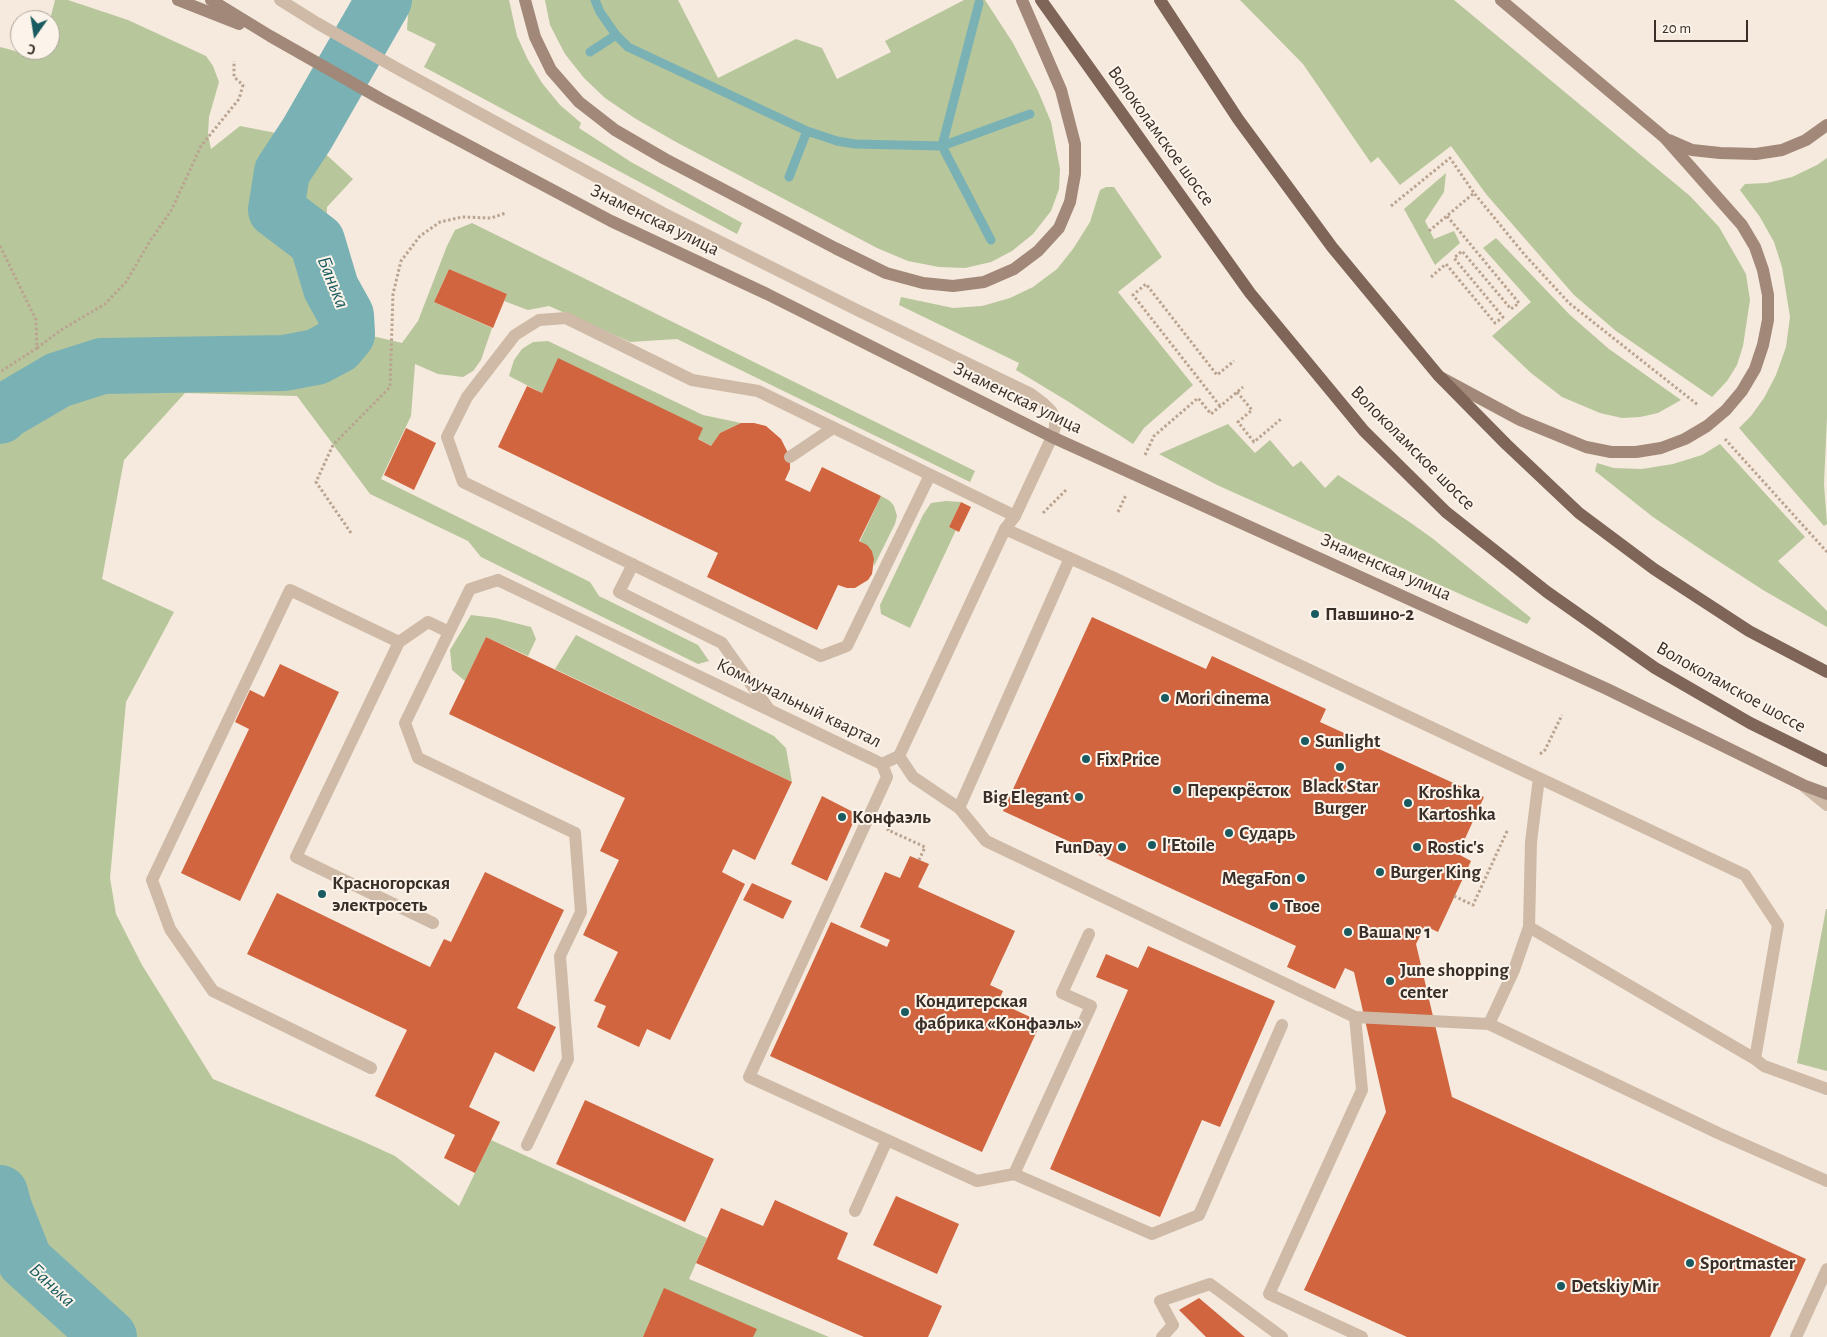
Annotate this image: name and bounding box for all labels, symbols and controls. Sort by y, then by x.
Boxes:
north arrow [10,10,60,60]
scale bar [1657,10,1751,42]
text: 20 m [1662,21,1691,36]
text: С [27,41,37,56]
street label: Волоколамское шоссе [1103,62,1219,210]
street label: Знаменская улица [587,179,723,261]
water label: Банька [312,252,354,312]
street label: Знаменская улица [950,357,1086,439]
street label: Волоколамское шоссе [1346,381,1480,515]
street label: Знаменская улица [1317,528,1455,606]
place label: Павшино-2 [1325,603,1414,625]
marker: Павшино-2 [1309,608,1321,620]
street label: Волоколамское шоссе [1652,636,1810,738]
street label: Коммунальный квартал [713,653,885,753]
place label: Mori cinema [1175,687,1269,709]
marker: Mori cinema [1159,692,1171,704]
place label: Sunlight [1315,730,1380,752]
marker: Sunlight [1299,735,1311,747]
place label: Fix Price [1096,748,1159,770]
marker: Fix Price [1080,753,1092,765]
marker: Black Star Burger [1334,761,1346,773]
place label: Black Star Burger [1302,775,1378,819]
place label: Перекрёсток [1187,779,1289,801]
place label: Kroshka Kartoshka [1418,781,1496,825]
marker: Перекрёсток [1171,784,1183,796]
place label: Big Elegant [982,786,1069,808]
marker: Big Elegant [1073,791,1085,803]
marker: Kroshka Kartoshka [1402,797,1414,809]
place label: Конфаэль [852,806,931,828]
marker: Конфаэль [836,811,848,823]
place label: Сударь [1239,822,1295,844]
marker: Сударь [1223,827,1235,839]
place label: l'Etoile [1162,834,1215,856]
place label: FunDay [1054,836,1112,858]
place label: Rostic's [1427,836,1484,858]
marker: l'Etoile [1146,839,1158,851]
marker: FunDay [1116,841,1128,853]
marker: Rostic's [1411,841,1423,853]
place label: Burger King [1390,861,1481,883]
marker: Burger King [1374,866,1386,878]
place label: MegaFon [1222,867,1291,889]
place label: Красногорская электросеть [332,872,450,916]
marker: MegaFon [1295,872,1307,884]
marker: Красногорская электросеть [316,888,328,900]
place label: Твое [1284,895,1320,917]
marker: Твое [1268,900,1280,912]
place label: Ваша № 1 [1358,921,1431,943]
marker: Ваша № 1 [1342,926,1354,938]
place label: June shopping center [1400,959,1509,1003]
marker: June shopping center [1384,975,1396,987]
place label: Кондитерская фабрика «Конфаэль» [915,990,1082,1034]
marker: Кондитерская фабрика «Конфаэль» [899,1006,911,1018]
place label: Sportmaster [1700,1252,1795,1274]
marker: Sportmaster [1684,1257,1696,1269]
water label: Банька [24,1258,80,1312]
place label: Detskiy Mir [1571,1275,1658,1297]
marker: Detskiy Mir [1555,1280,1567,1292]

